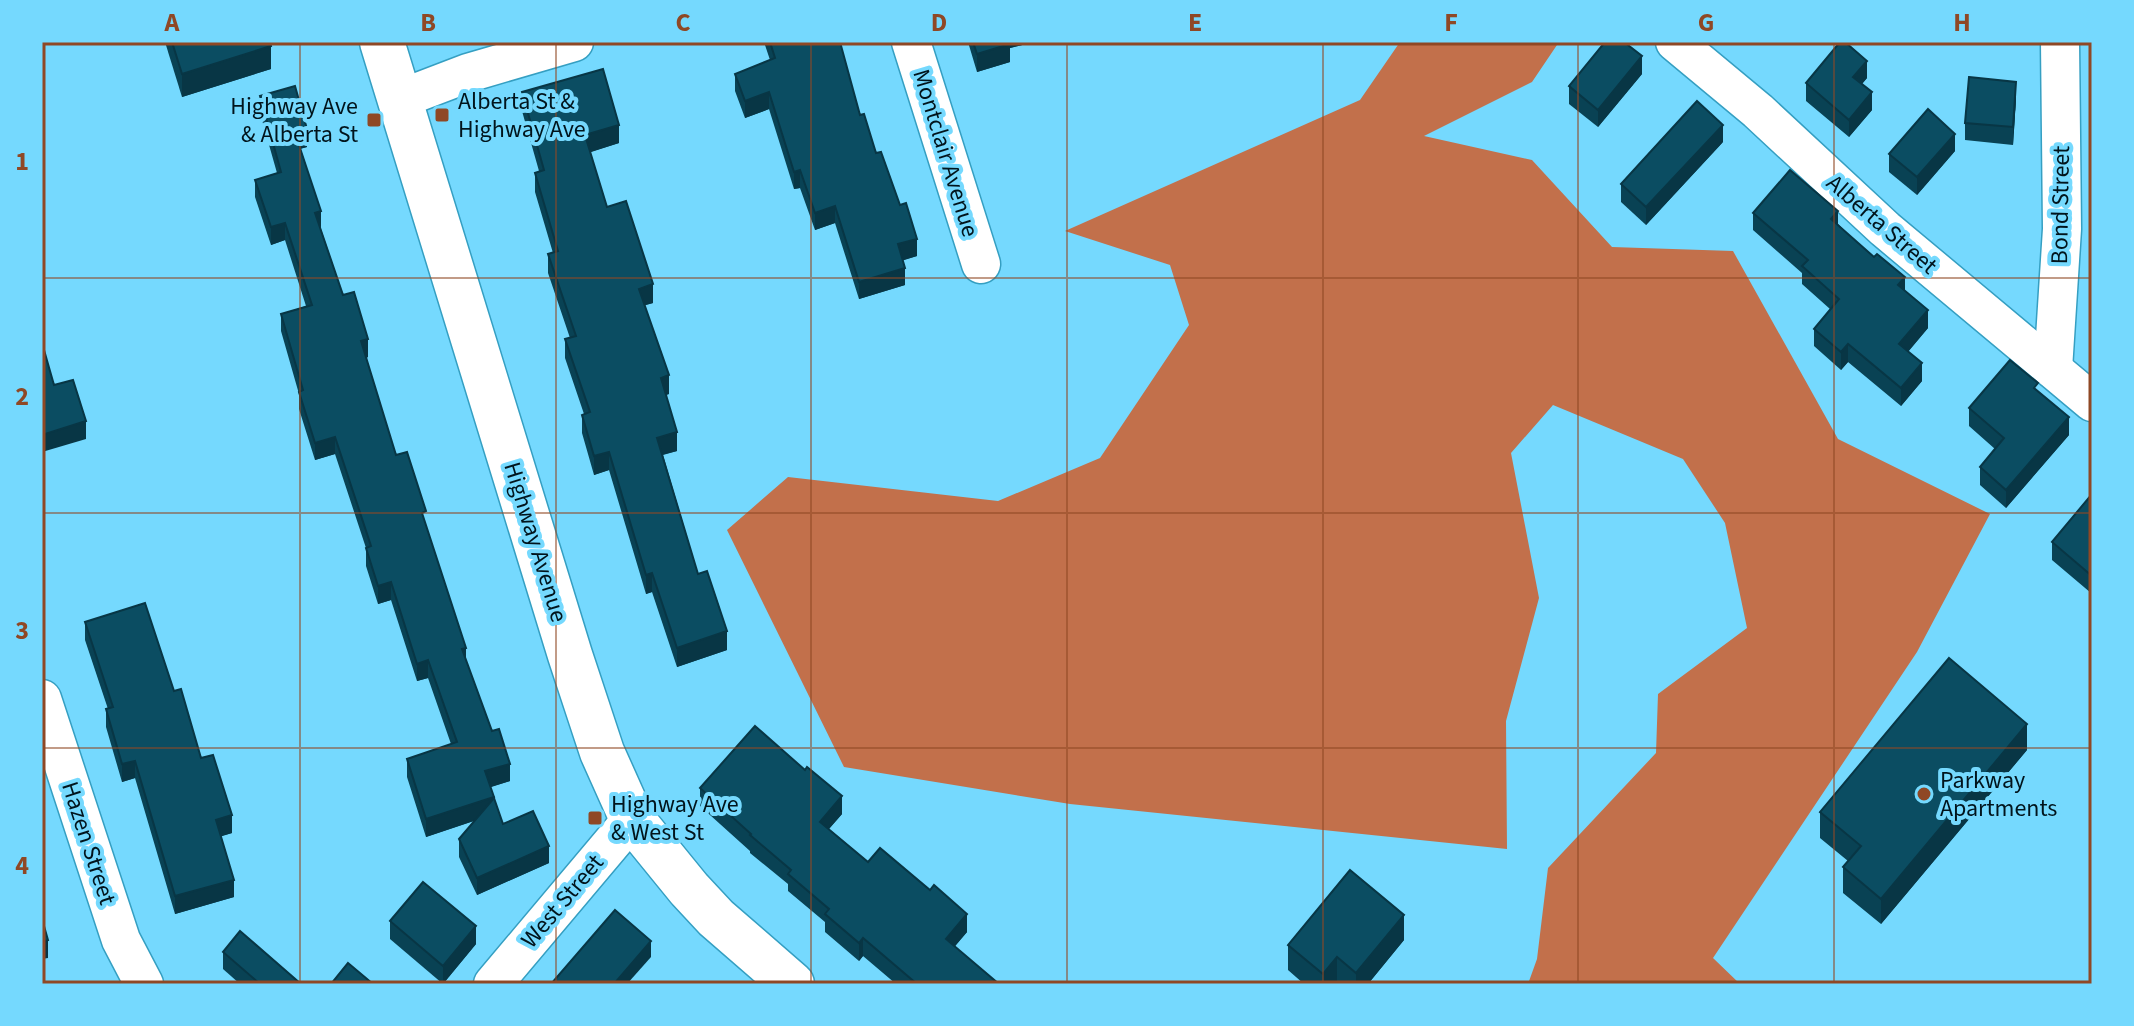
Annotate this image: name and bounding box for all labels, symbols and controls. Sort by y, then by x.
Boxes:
text: A [164,4,181,41]
text: B [420,4,436,41]
text: C [675,4,691,41]
text: D [931,4,947,41]
text: E [1188,4,1202,41]
text: F [1444,4,1458,41]
text: G [1698,4,1714,41]
text: H [1953,4,1971,41]
street label: Montclair Avenue [903,65,988,241]
place label: Alberta St & Highway Ave [458,84,586,147]
place label: Highway Ave & Alberta St [230,89,358,152]
marker: Alberta St & Highway Ave [433,106,451,124]
marker: Highway Ave & Alberta St [365,111,383,129]
text: 1 [15,143,29,180]
street label: Bond Street [2042,145,2079,265]
street label: Alberta Street [1818,166,1945,283]
text: 2 [15,378,29,415]
street label: Highway Avenue [495,458,576,627]
text: 3 [15,612,29,649]
place label: Parkway Apartments [1940,763,2057,826]
street label: Hazen Street [52,777,125,909]
marker: Parkway Apartments [1915,785,1933,803]
place label: Highway Ave & West St [611,787,739,850]
marker: Highway Ave & West St [586,809,604,827]
text: 4 [15,847,29,884]
street label: West Street [513,847,612,956]

